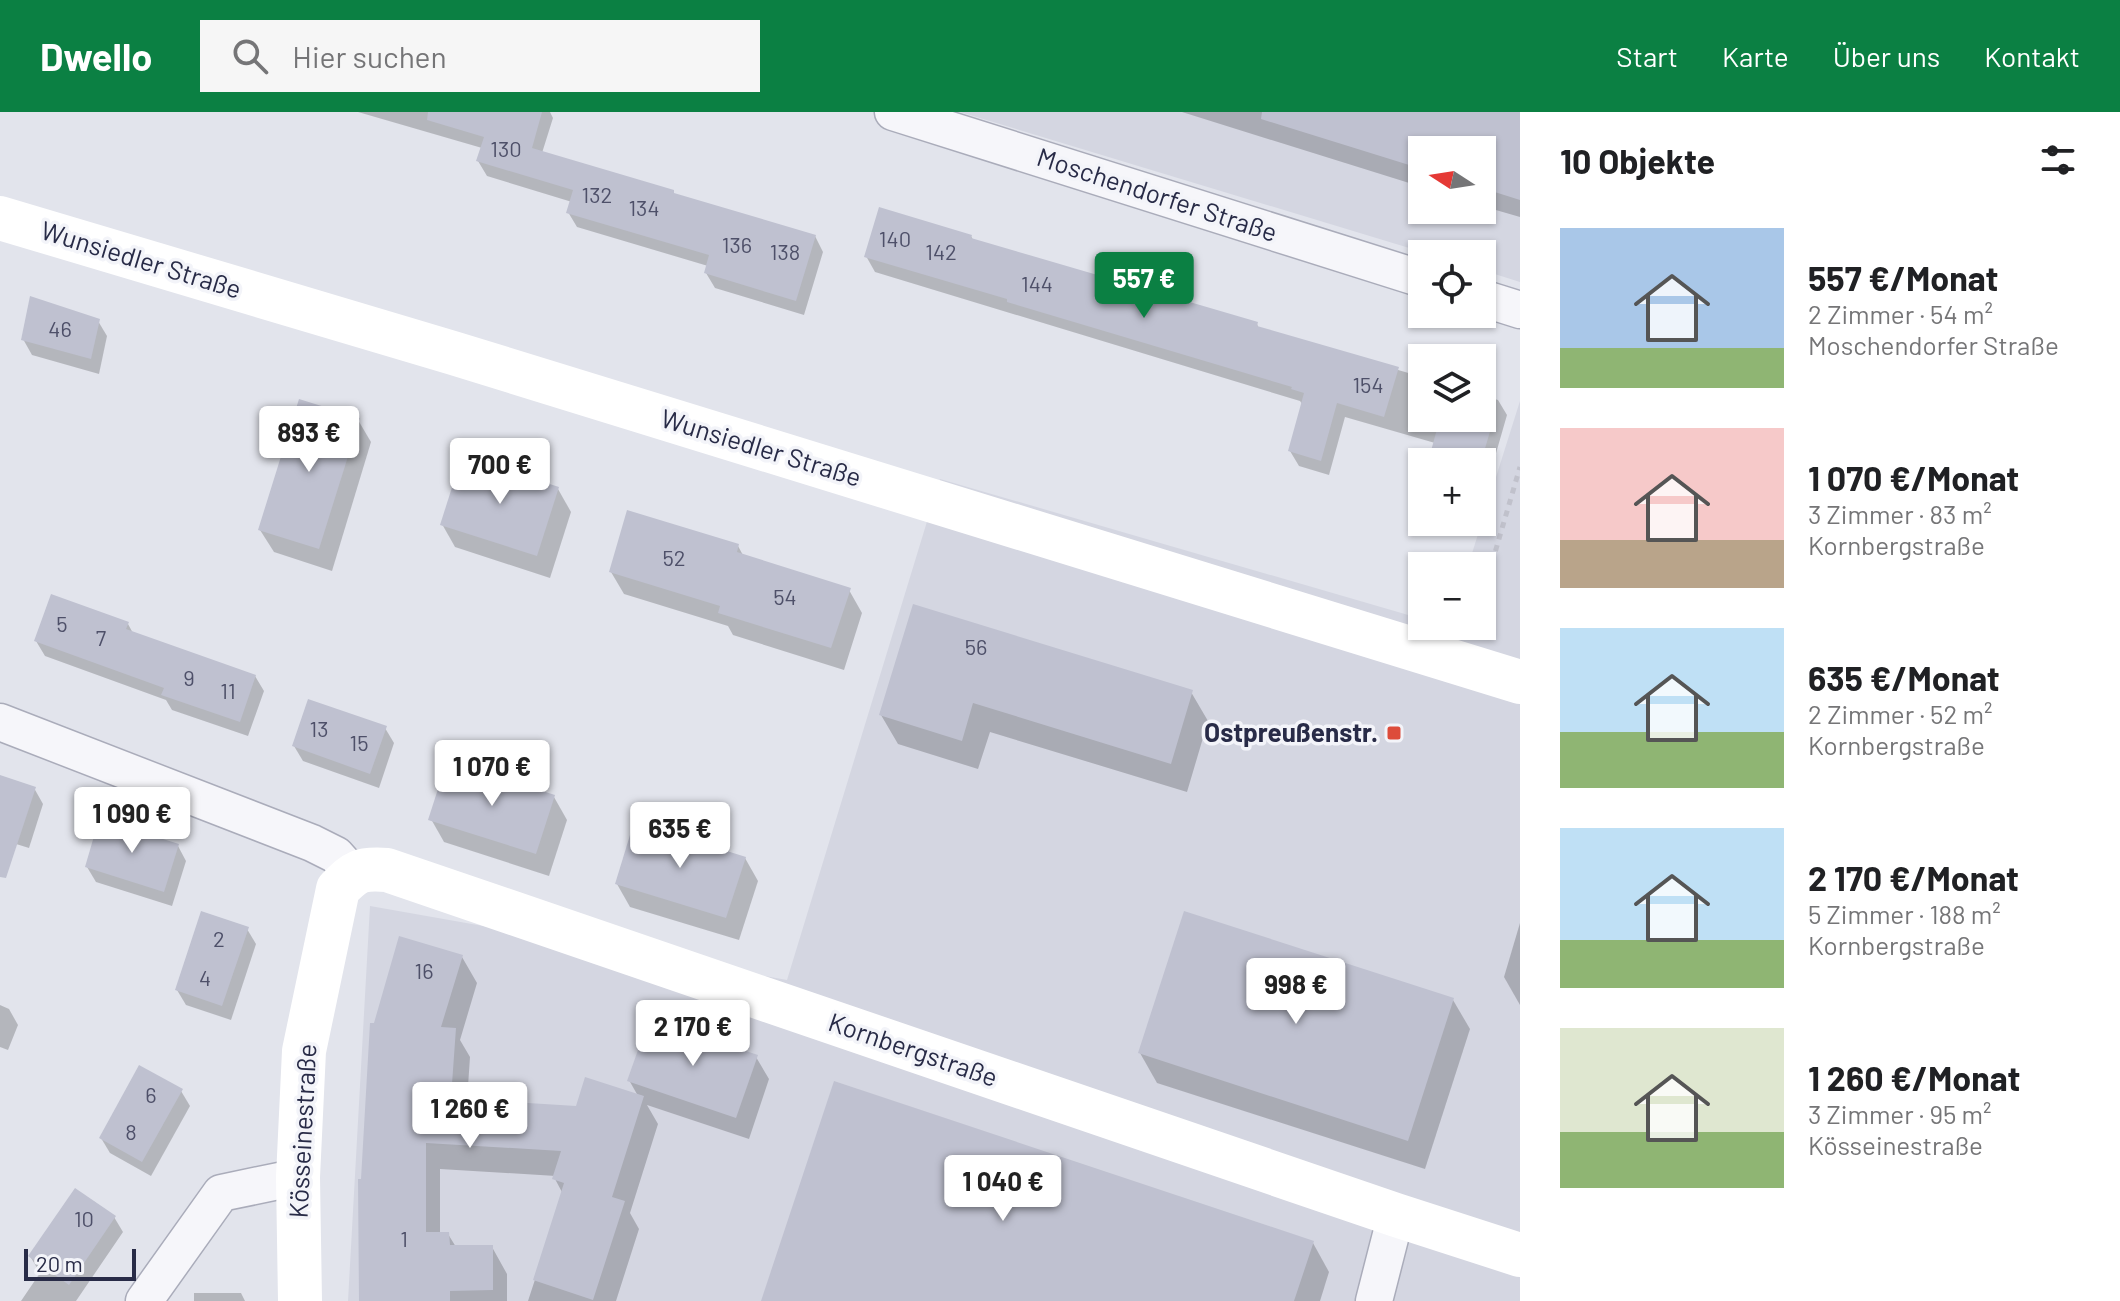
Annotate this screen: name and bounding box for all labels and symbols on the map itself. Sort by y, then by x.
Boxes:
house number: 130 [490,135,522,161]
north arrow [1408,136,1496,224]
street label: Moschendorfer Straße [1033,140,1281,247]
house number: 132 [582,181,612,207]
house number: 134 [628,194,660,220]
street label: Wunsiedler Straße [37,213,245,304]
house number: 140 [879,225,911,251]
house number: 136 [722,231,752,257]
house number: 138 [770,238,800,264]
house number: 142 [925,238,957,264]
pin: 557 € [1088,252,1200,320]
house number: 144 [1021,270,1053,296]
house number: 46 [48,315,72,341]
house number: 154 [1352,371,1384,397]
street label: Wunsiedler Straße [657,401,865,492]
pin: 893 € [253,406,365,474]
pin: 700 € [444,438,556,506]
house number: 52 [662,544,686,570]
house number: 54 [773,583,797,609]
house number: 5 [56,610,68,636]
house number: 7 [96,624,106,650]
house number: 56 [965,633,987,659]
house number: 9 [183,664,195,690]
house number: 11 [220,677,236,703]
house number: 13 [309,715,329,741]
place label: Ostpreußenstr. [1204,716,1378,747]
marker: Ostpreußenstr. [1385,724,1403,742]
house number: 15 [349,729,369,755]
pin: 1 070 € [418,740,566,808]
pin: 1 090 € [58,787,206,855]
pin: 635 € [624,802,736,870]
house number: 2 [213,925,225,951]
house number: 16 [414,957,434,983]
pin: 998 € [1240,958,1352,1026]
house number: 4 [199,964,211,990]
pin: 2 170 € [619,1000,767,1068]
street label: Kornbergstraße [825,1005,1002,1092]
street label: Kösseinestraße [281,1043,322,1219]
house number: 6 [145,1081,157,1107]
pin: 1 260 € [396,1082,544,1150]
house number: 8 [125,1118,137,1144]
pin: 1 040 € [929,1155,1077,1223]
house number: 10 [74,1205,94,1231]
house number: 1 [400,1225,408,1251]
scale bar [24,1245,136,1281]

